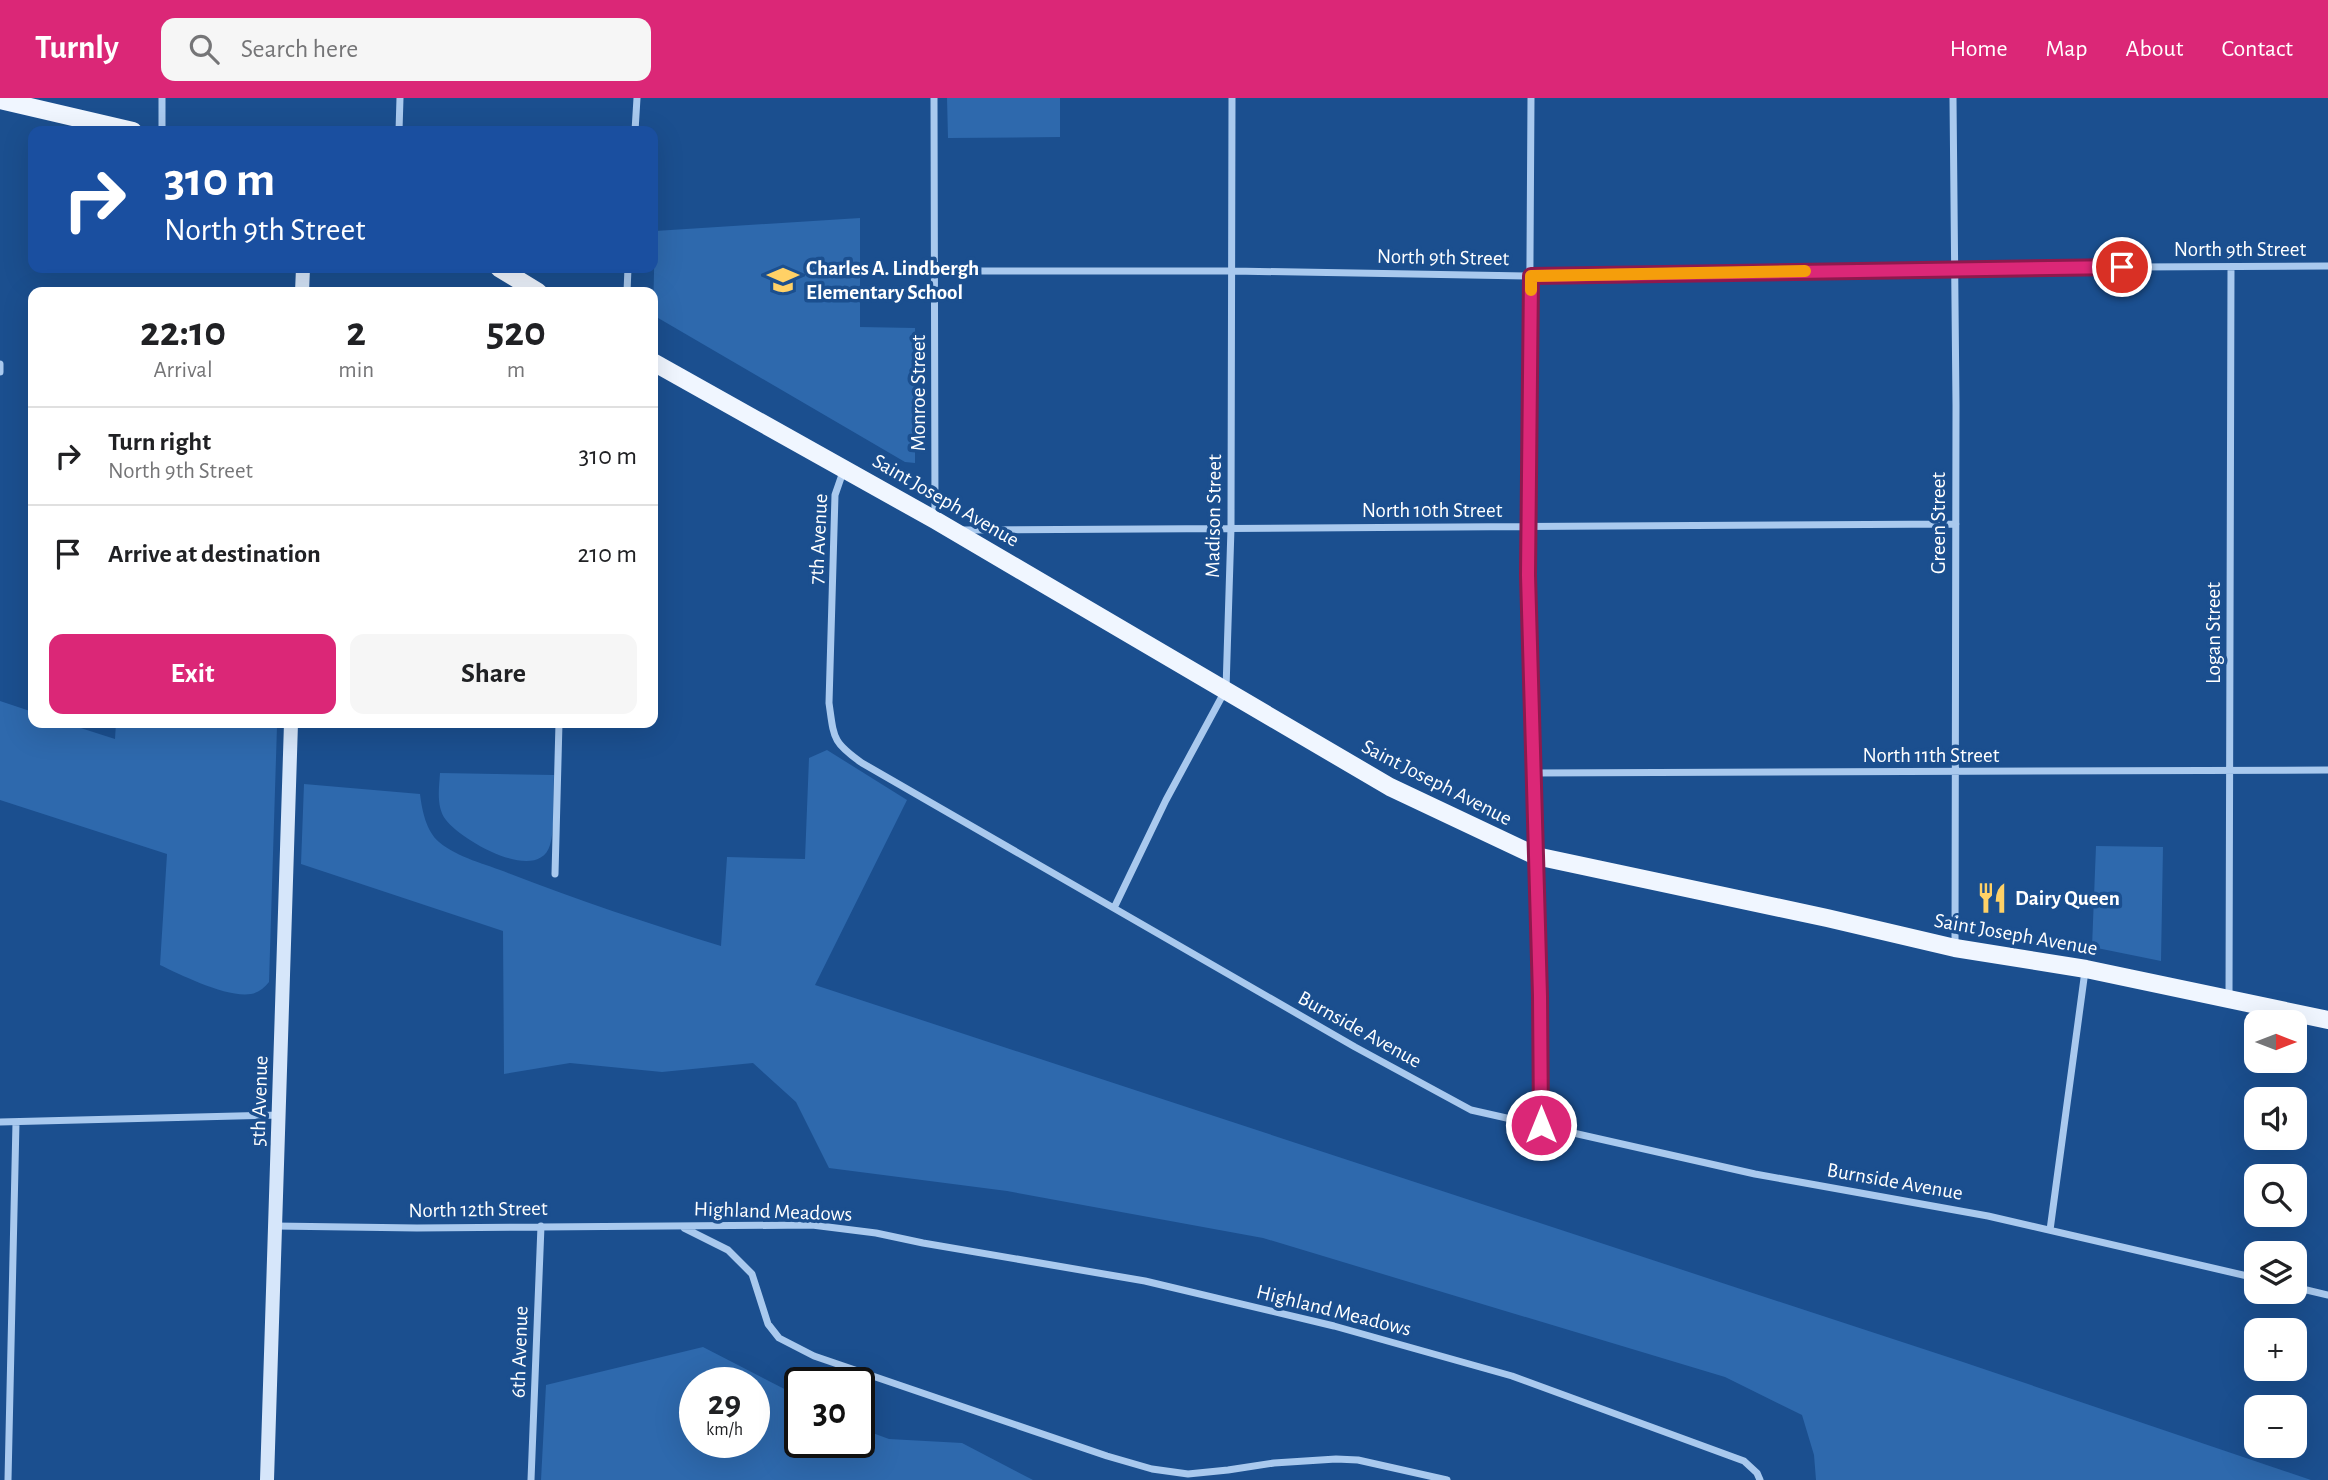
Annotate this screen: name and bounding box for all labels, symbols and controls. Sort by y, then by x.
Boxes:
search box [161,18,651,81]
icon: search [185,30,223,68]
text: Turnly [35,32,119,65]
text: Search here [241,36,358,62]
text: Home [1950,37,2008,61]
text: Map [2046,37,2088,61]
text: About [2126,37,2183,61]
text: Contact [2221,37,2293,61]
icon: right [49,154,140,245]
text: 310 m [164,156,275,205]
text: North 9th Street [164,214,366,246]
pin [2092,237,2152,297]
street label: North 9th Street [2174,239,2306,260]
street label: North 9th Street [1377,246,1510,269]
icon: arrive [2103,248,2141,286]
place label: Charles A. Lindbergh Elementary School [806,258,979,303]
school or university icon: Charles A. Lindbergh Elementary School [766,263,800,297]
text: 22:10 [140,311,226,353]
text: 2 [346,311,366,353]
text: 520 [486,311,546,353]
street label: Monroe Street [908,334,929,451]
text: Arrival [154,359,213,382]
text: min [338,359,374,382]
text: m [507,359,525,382]
text: Turn right [108,429,211,455]
icon: right [49,437,87,475]
text: 310 m [579,443,637,469]
street label: Saint Joseph Avenue [869,450,1023,551]
street label: Madison Street [1202,454,1225,578]
text: North 9th Street [108,460,253,483]
street label: Green Street [1928,472,1949,574]
street label: 7th Avenue [806,493,831,585]
street label: North 10th Street [1362,500,1503,521]
icon: arrive [49,535,87,573]
text: Arrive at destination [108,541,321,567]
text: 210 m [577,541,637,567]
street label: Logan Street [2203,582,2224,684]
button: Exit [49,634,336,714]
button: Share [350,634,637,714]
street label: Saint Joseph Avenue [1358,736,1515,829]
street label: North 11th Street [1863,745,2000,766]
restaurant icon: Dairy Queen [1975,881,2009,915]
place label: Dairy Queen [2015,888,2120,910]
street label: Saint Joseph Avenue [1933,910,2099,959]
street label: Burnside Avenue [1295,987,1425,1072]
north arrow [2244,1010,2306,1073]
map controls [2244,1010,2307,1458]
street label: 5th Avenue [247,1055,272,1147]
button: sound [2244,1087,2307,1150]
position arrow [1504,1088,1578,1162]
street label: Burnside Avenue [1825,1159,1964,1204]
button: search [2244,1164,2307,1227]
street label: North 12th Street [408,1198,548,1221]
street label: Highland Meadows [693,1198,853,1225]
button: layers [2244,1241,2307,1304]
street label: Highland Meadows [1254,1281,1413,1340]
street label: 6th Avenue [507,1306,532,1398]
button: + [2244,1318,2307,1381]
speed limit sign: 30 [784,1367,875,1458]
text: 29 [708,1386,741,1421]
button: − [2244,1395,2307,1458]
text: km/h [706,1421,743,1439]

